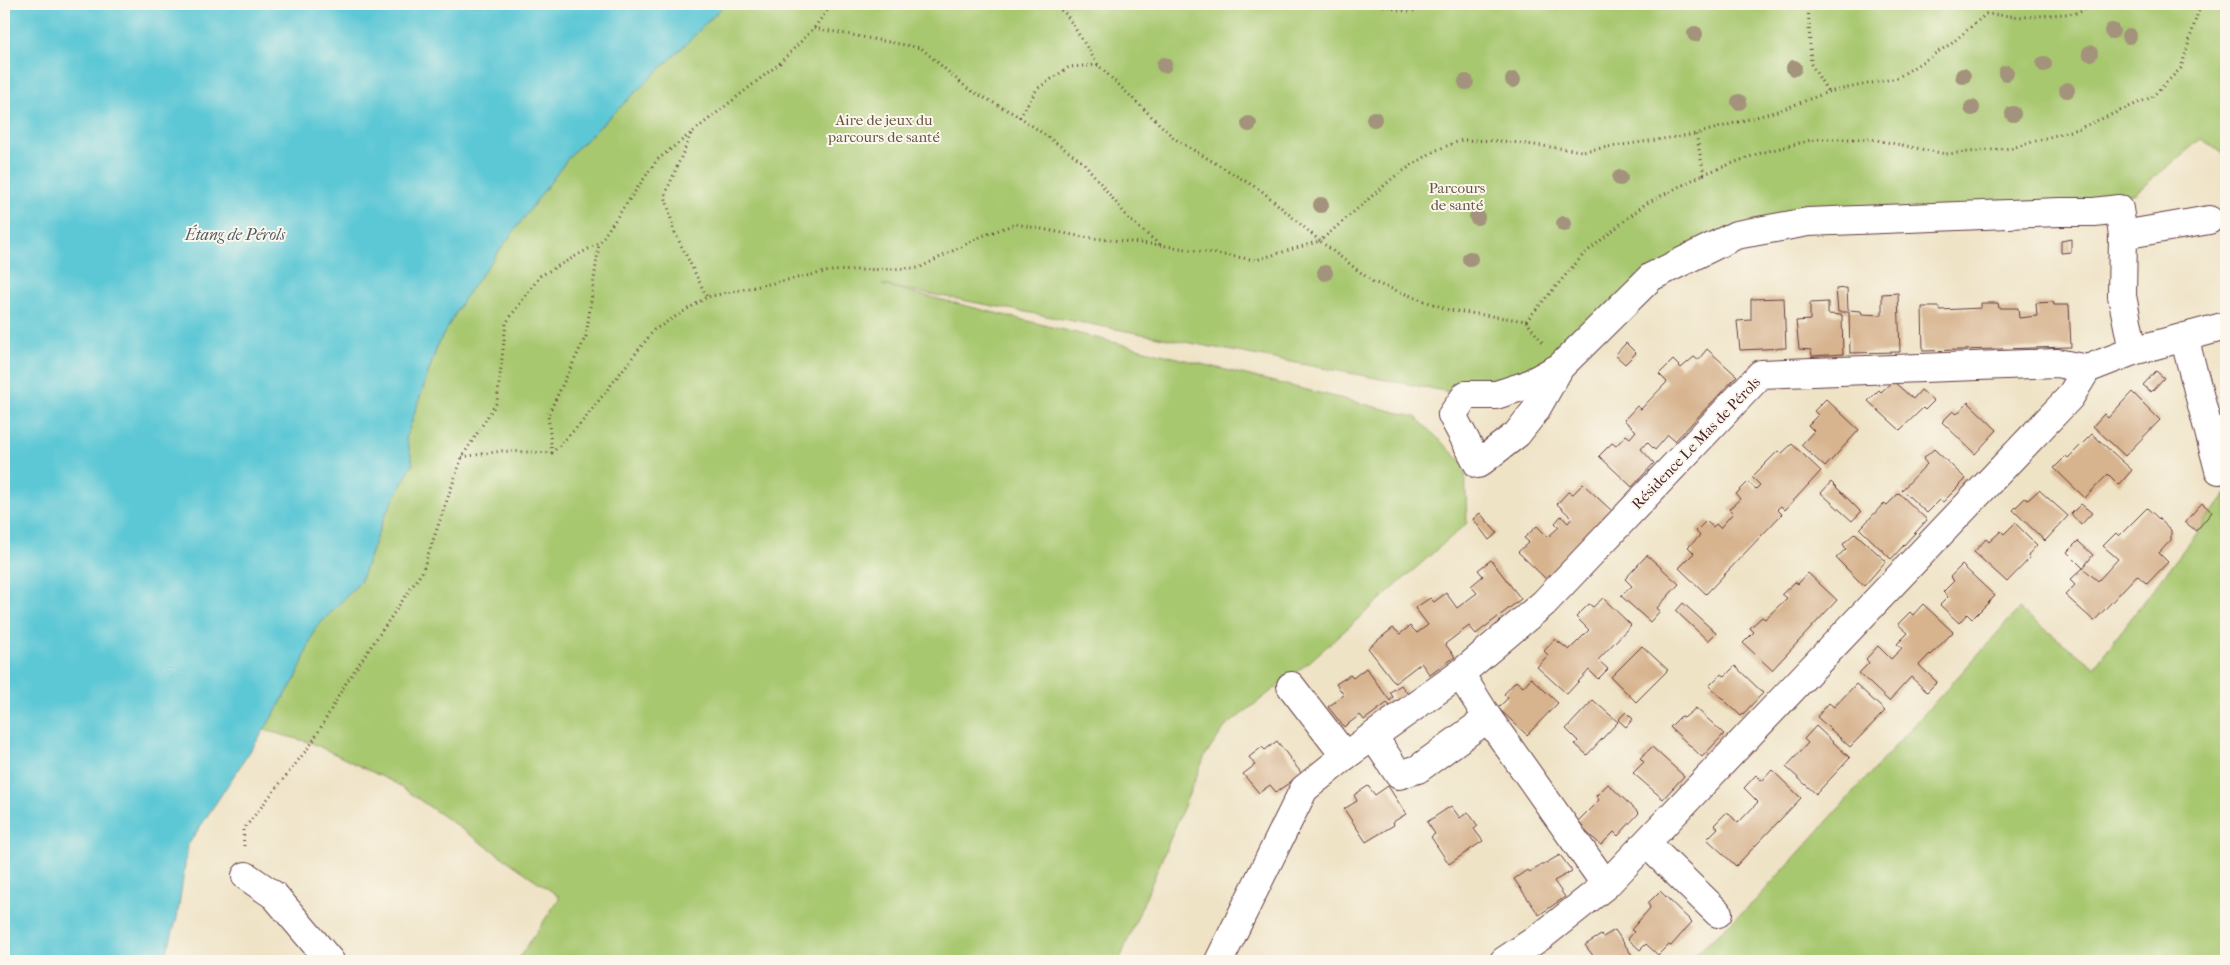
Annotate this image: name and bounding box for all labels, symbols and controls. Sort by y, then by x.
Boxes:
park label: Aire de jeux du parcours de santé [827,111,940,146]
park label: Parcours de santé [1429,179,1486,214]
water label: Étang de Pérols [184,224,286,244]
street label: Résidence Le Mas de Pérols [1628,373,1764,513]

